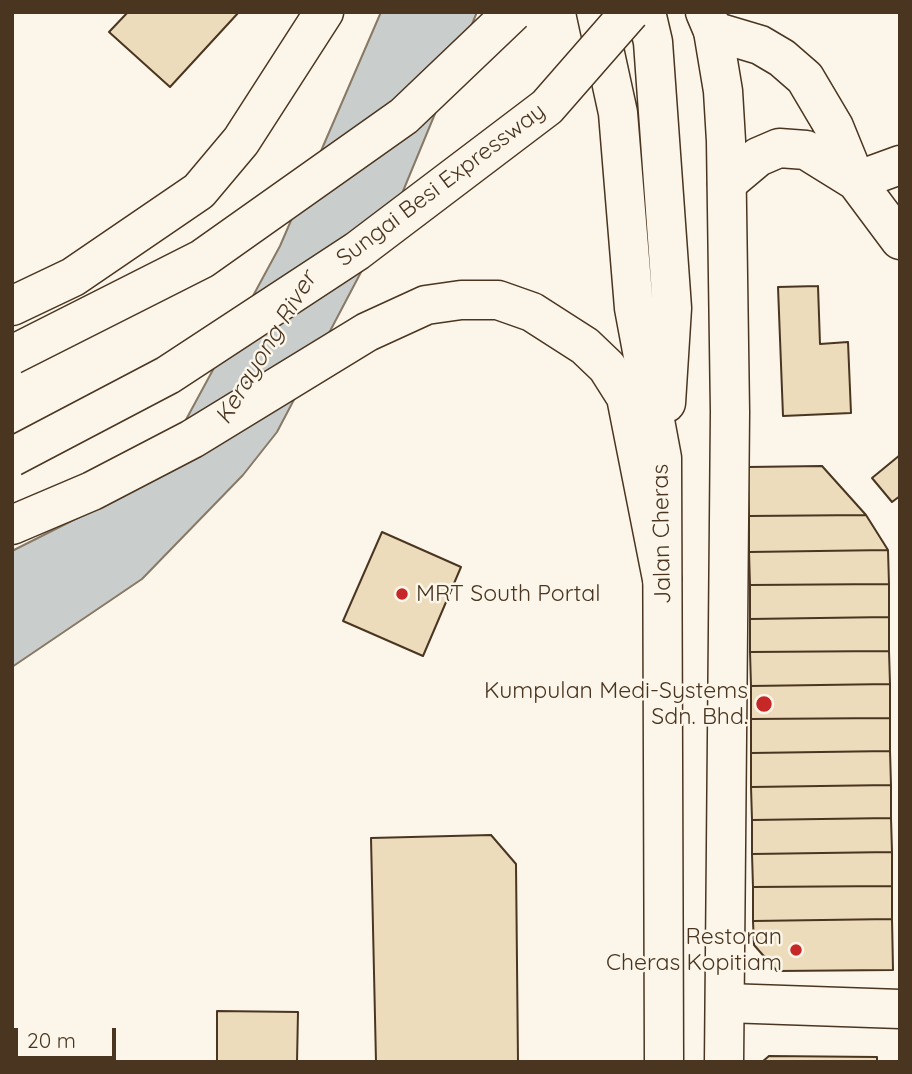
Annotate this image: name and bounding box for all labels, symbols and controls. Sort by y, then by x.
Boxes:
street label: Sungai Besi Expressway [331,98,551,272]
water label: Kerayong River [209,267,323,429]
street label: Jalan Cheras [647,464,677,604]
place label: MRT South Portal [416,580,601,608]
marker: MRT South Portal [394,586,410,602]
place label: Kumpulan Medi-Systems Sdn. Bhd. [484,677,748,731]
marker: Kumpulan Medi-Systems Sdn. Bhd. [754,694,774,714]
place label: Restoran Cheras Kopitiam [606,923,782,977]
marker: Restoran Cheras Kopitiam [788,942,804,958]
scale bar [18,1014,119,1058]
text: 20 m [27,1027,76,1053]

